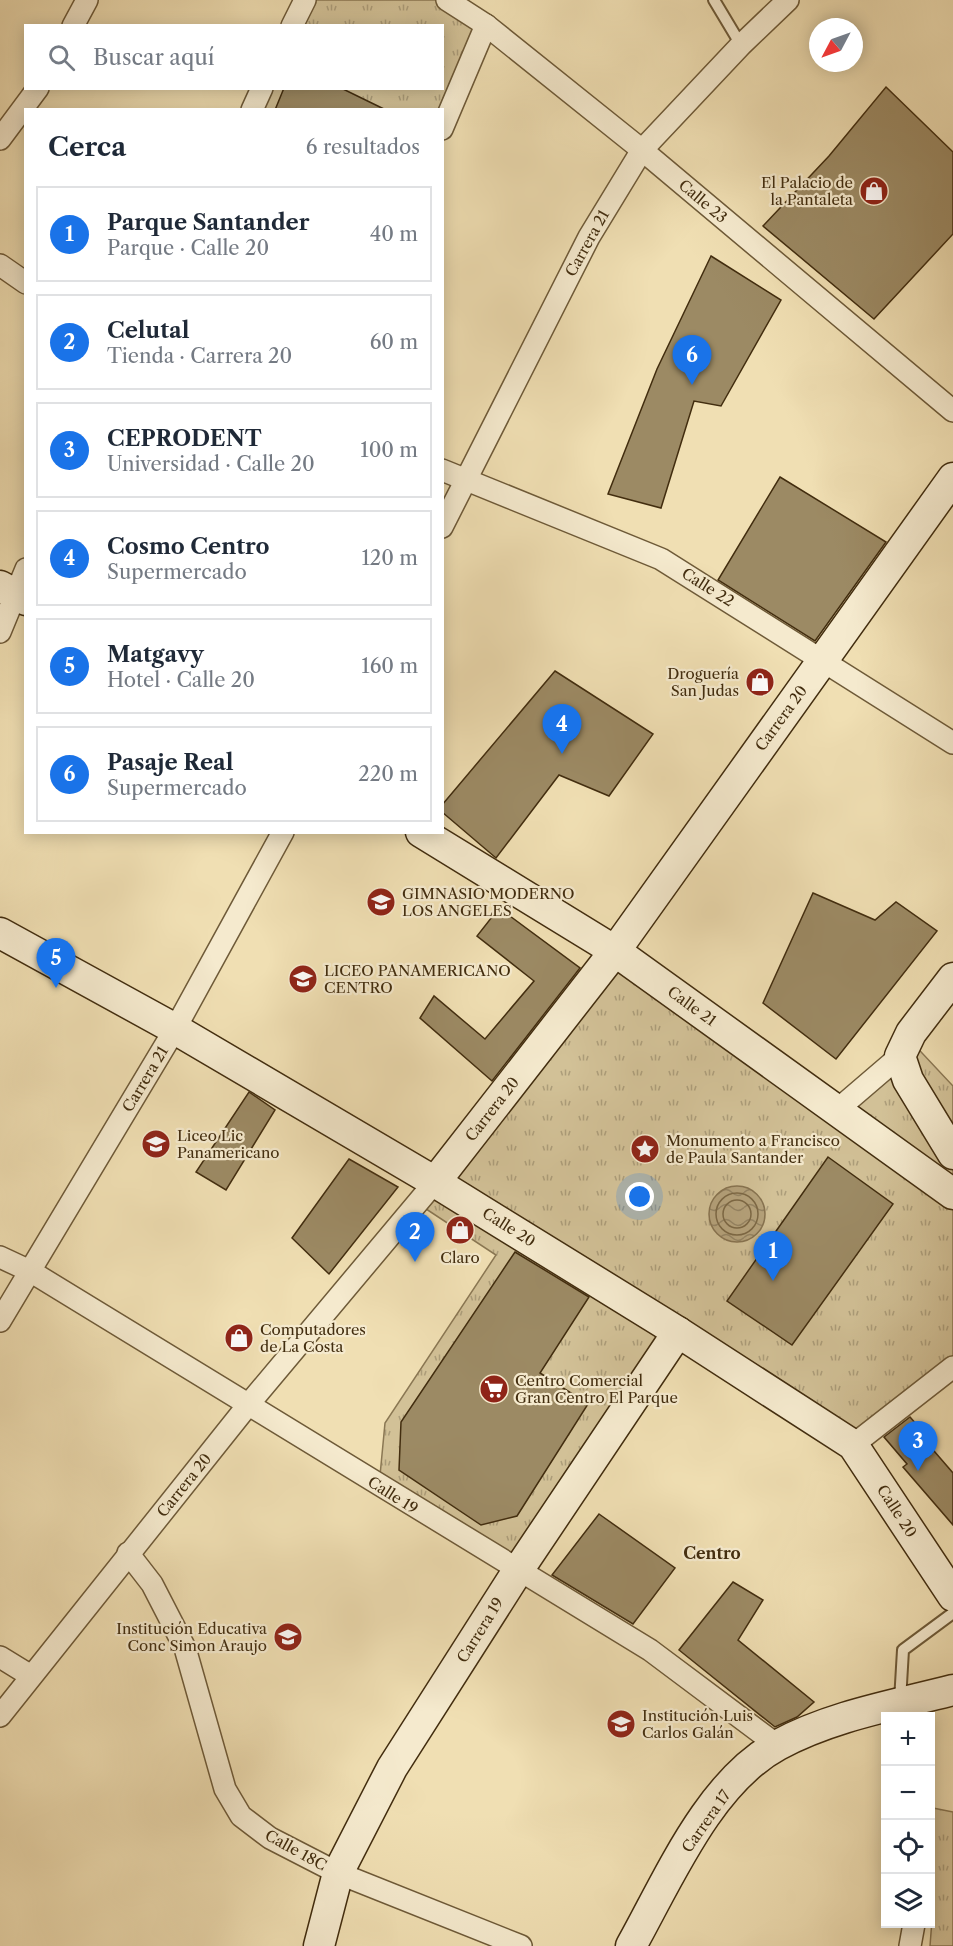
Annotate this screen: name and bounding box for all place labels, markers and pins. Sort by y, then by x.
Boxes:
place label: El Palacio de la Pantaleta [761,173,853,209]
shop icon: El Palacio de la Pantaleta [858,175,890,207]
pin: 6 [672,336,712,385]
place label: Droguería San Judas [667,664,739,700]
shop icon: Droguería San Judas [744,666,776,698]
pin: 4 [542,704,582,754]
place label: GIMNASIO MODERNO LOS ANGELES [402,884,575,920]
school or university icon: GIMNASIO MODERNO LOS ANGELES [365,886,397,918]
pin: 5 [36,938,76,988]
place label: LICEO PANAMERICANO CENTRO [324,961,511,997]
school or university icon: LICEO PANAMERICANO CENTRO [287,963,319,995]
place label: Liceo Lic Panamericano [177,1126,280,1162]
school or university icon: Liceo Lic Panamericano [140,1128,172,1160]
place label: Monumento a Francisco de Paula Santander [666,1131,840,1167]
place icon: Monumento a Francisco de Paula Santander [629,1133,661,1165]
pin: 2 [396,1212,434,1262]
shop icon: Claro [444,1214,476,1246]
pin: 1 [754,1232,792,1281]
place label: Claro [440,1248,480,1267]
place label: Computadores de La Costa [260,1320,366,1356]
shop icon: Computadores de La Costa [223,1322,255,1354]
place label: Centro Comercial Gran Centro El Parque [515,1371,678,1407]
supermarket icon: Centro Comercial Gran Centro El Parque [478,1373,510,1405]
pin: 3 [898,1422,938,1471]
place label: Institución Educativa Conc Simon Araujo [116,1619,267,1655]
school or university icon: Institución Educativa Conc Simon Araujo [272,1621,304,1653]
place label: Institución Luis Carlos Galán [642,1706,753,1742]
school or university icon: Institución Luis Carlos Galán [605,1708,637,1740]

